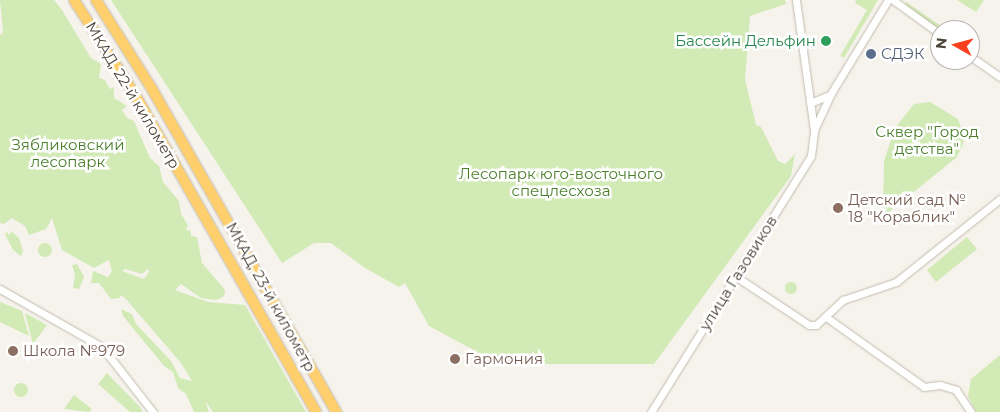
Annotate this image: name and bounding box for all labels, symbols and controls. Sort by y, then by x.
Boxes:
street label: МКАД, 22-й километр [82,18,184,172]
north arrow [930,20,980,70]
place label: Бассейн Дельфин [675,32,816,50]
marker: Бассейн Дельфин [820,35,832,47]
text: N [931,37,951,50]
place label: СДЭК [881,45,924,63]
marker: СДЭК [865,48,877,60]
park label: Сквер "Город детства" [875,122,979,157]
park label: Зябликовский лесопарк [12,135,124,170]
park label: Лесопарк юго-восточного спецлесхоза [459,164,663,199]
place label: Детский сад № 18 "Кораблик" [848,190,966,225]
marker: Детский сад № 18 "Кораблик" [832,202,844,214]
street label: улица Газовиков [695,212,781,334]
street label: МКАД, 23-й километр [222,219,320,375]
place label: Школа №979 [23,342,125,360]
marker: Школа №979 [7,345,19,357]
place label: Гармония [465,350,543,368]
marker: Гармония [449,353,461,365]

